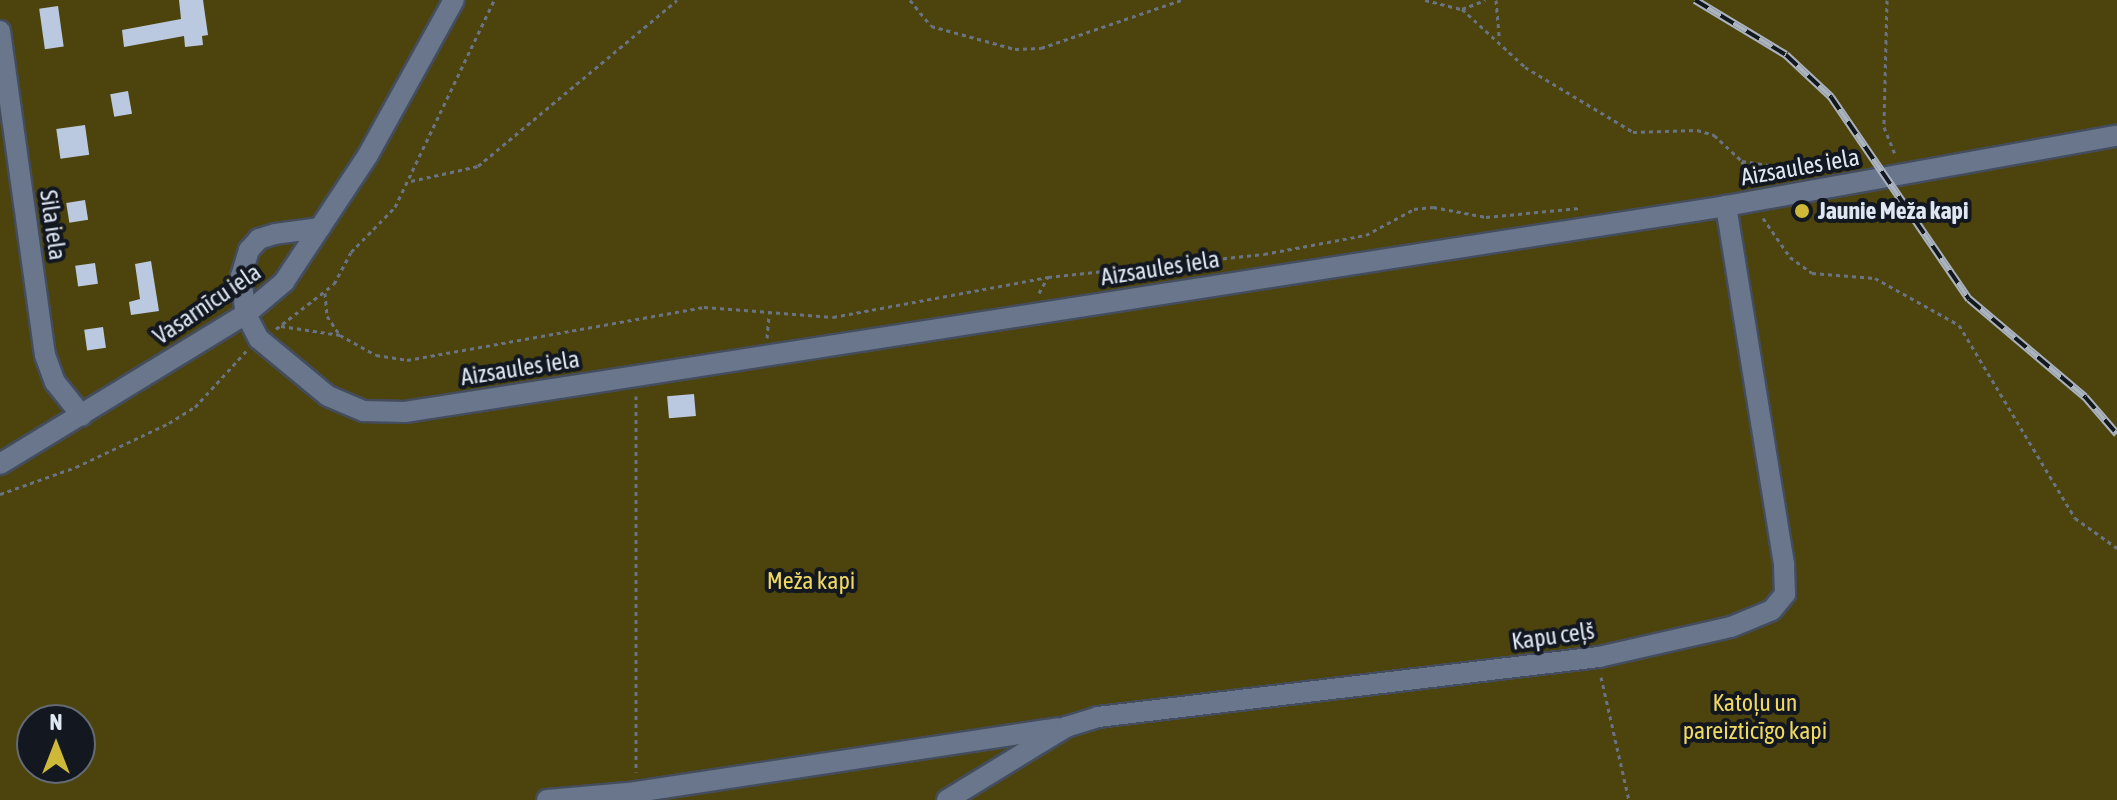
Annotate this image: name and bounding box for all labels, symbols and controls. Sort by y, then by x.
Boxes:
street label: Aizsaules iela [1738,142,1862,192]
street label: Sila iela [34,188,72,262]
place label: Jaunie Meža kapi [1818,197,1968,225]
marker: Jaunie Meža kapi [1793,202,1811,220]
street label: Aizsaules iela [1099,244,1221,292]
street label: Vasarnīcu iela [148,257,266,351]
street label: Aizsaules iela [459,344,581,392]
park label: Meža kapi [767,567,855,595]
street label: Kapu ceļš [1510,616,1596,656]
park label: Katoļu un pareizticīgo kapi [1683,689,1827,745]
north arrow [16,704,96,784]
text: N [50,709,62,735]

